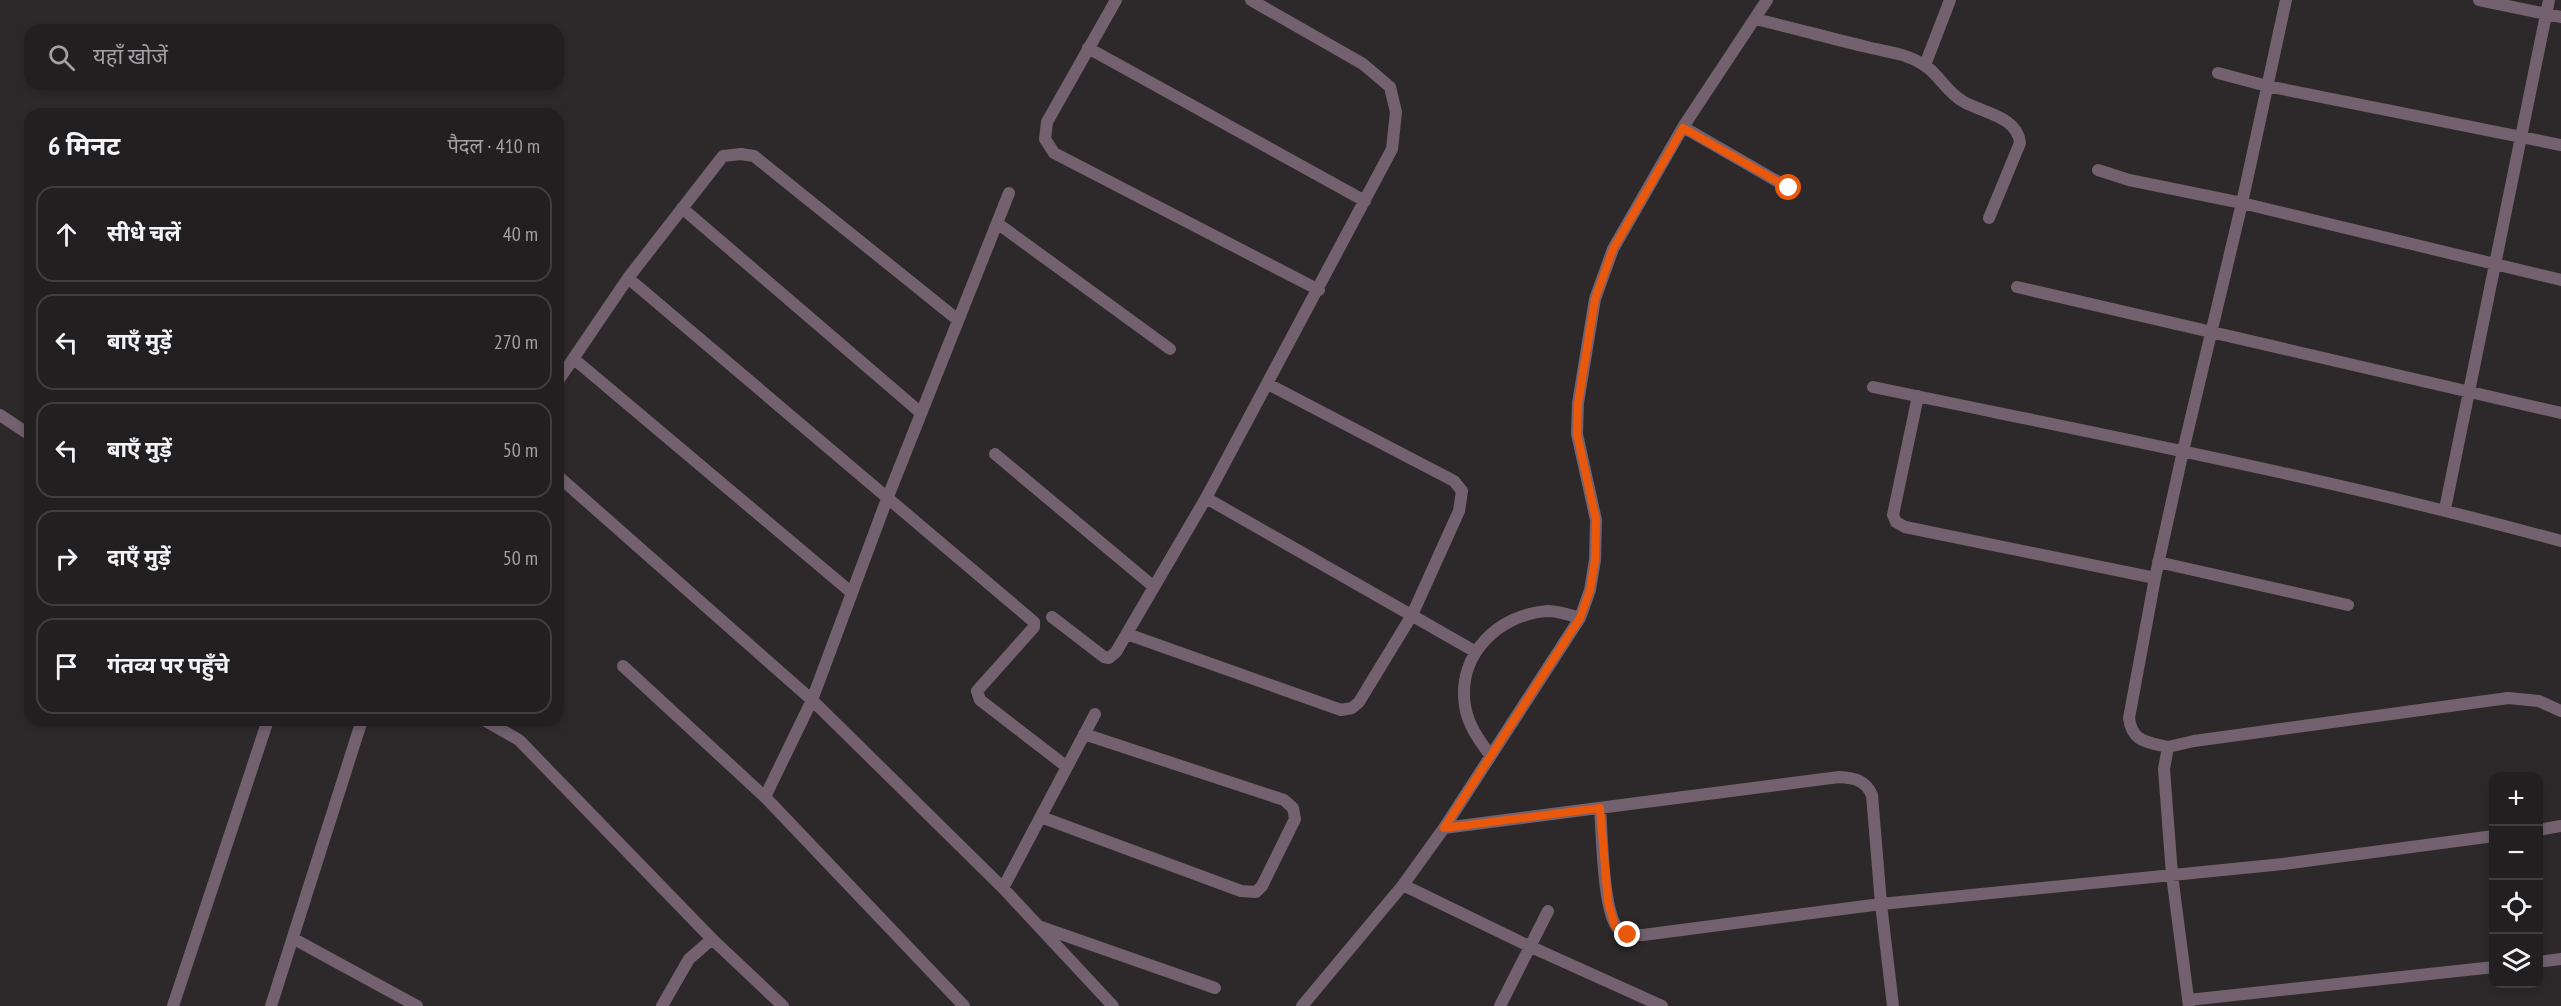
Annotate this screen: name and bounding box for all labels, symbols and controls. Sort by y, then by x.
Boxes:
search box [24,24,564,90]
icon: search [45,41,78,74]
text: यहाँ खोजें [93,42,168,70]
text: 6 मिनट [48,129,120,162]
text: पैदल · 410 m [447,133,540,159]
route start [1775,174,1801,200]
icon: ahead [50,218,83,251]
text: सीधे चलें [107,219,181,247]
text: 40 m [503,221,538,247]
icon: left [50,326,83,359]
text: बाएँ मुड़ें [107,327,172,355]
text: 270 m [494,329,538,355]
icon: left [50,434,83,467]
text: बाएँ मुड़ें [107,435,172,463]
text: 50 m [503,437,538,463]
icon: right [50,542,83,575]
text: दाएँ मुड़ें [107,543,171,571]
text: 50 m [503,545,538,571]
icon: arrive [50,650,83,683]
text: गंतव्य पर पहुँचे [107,651,229,679]
map controls [2489,772,2543,988]
button: + [2489,772,2543,826]
button: − [2489,826,2543,880]
button: locate [2489,880,2543,934]
route end [1614,921,1640,947]
button: layers [2489,934,2543,988]

